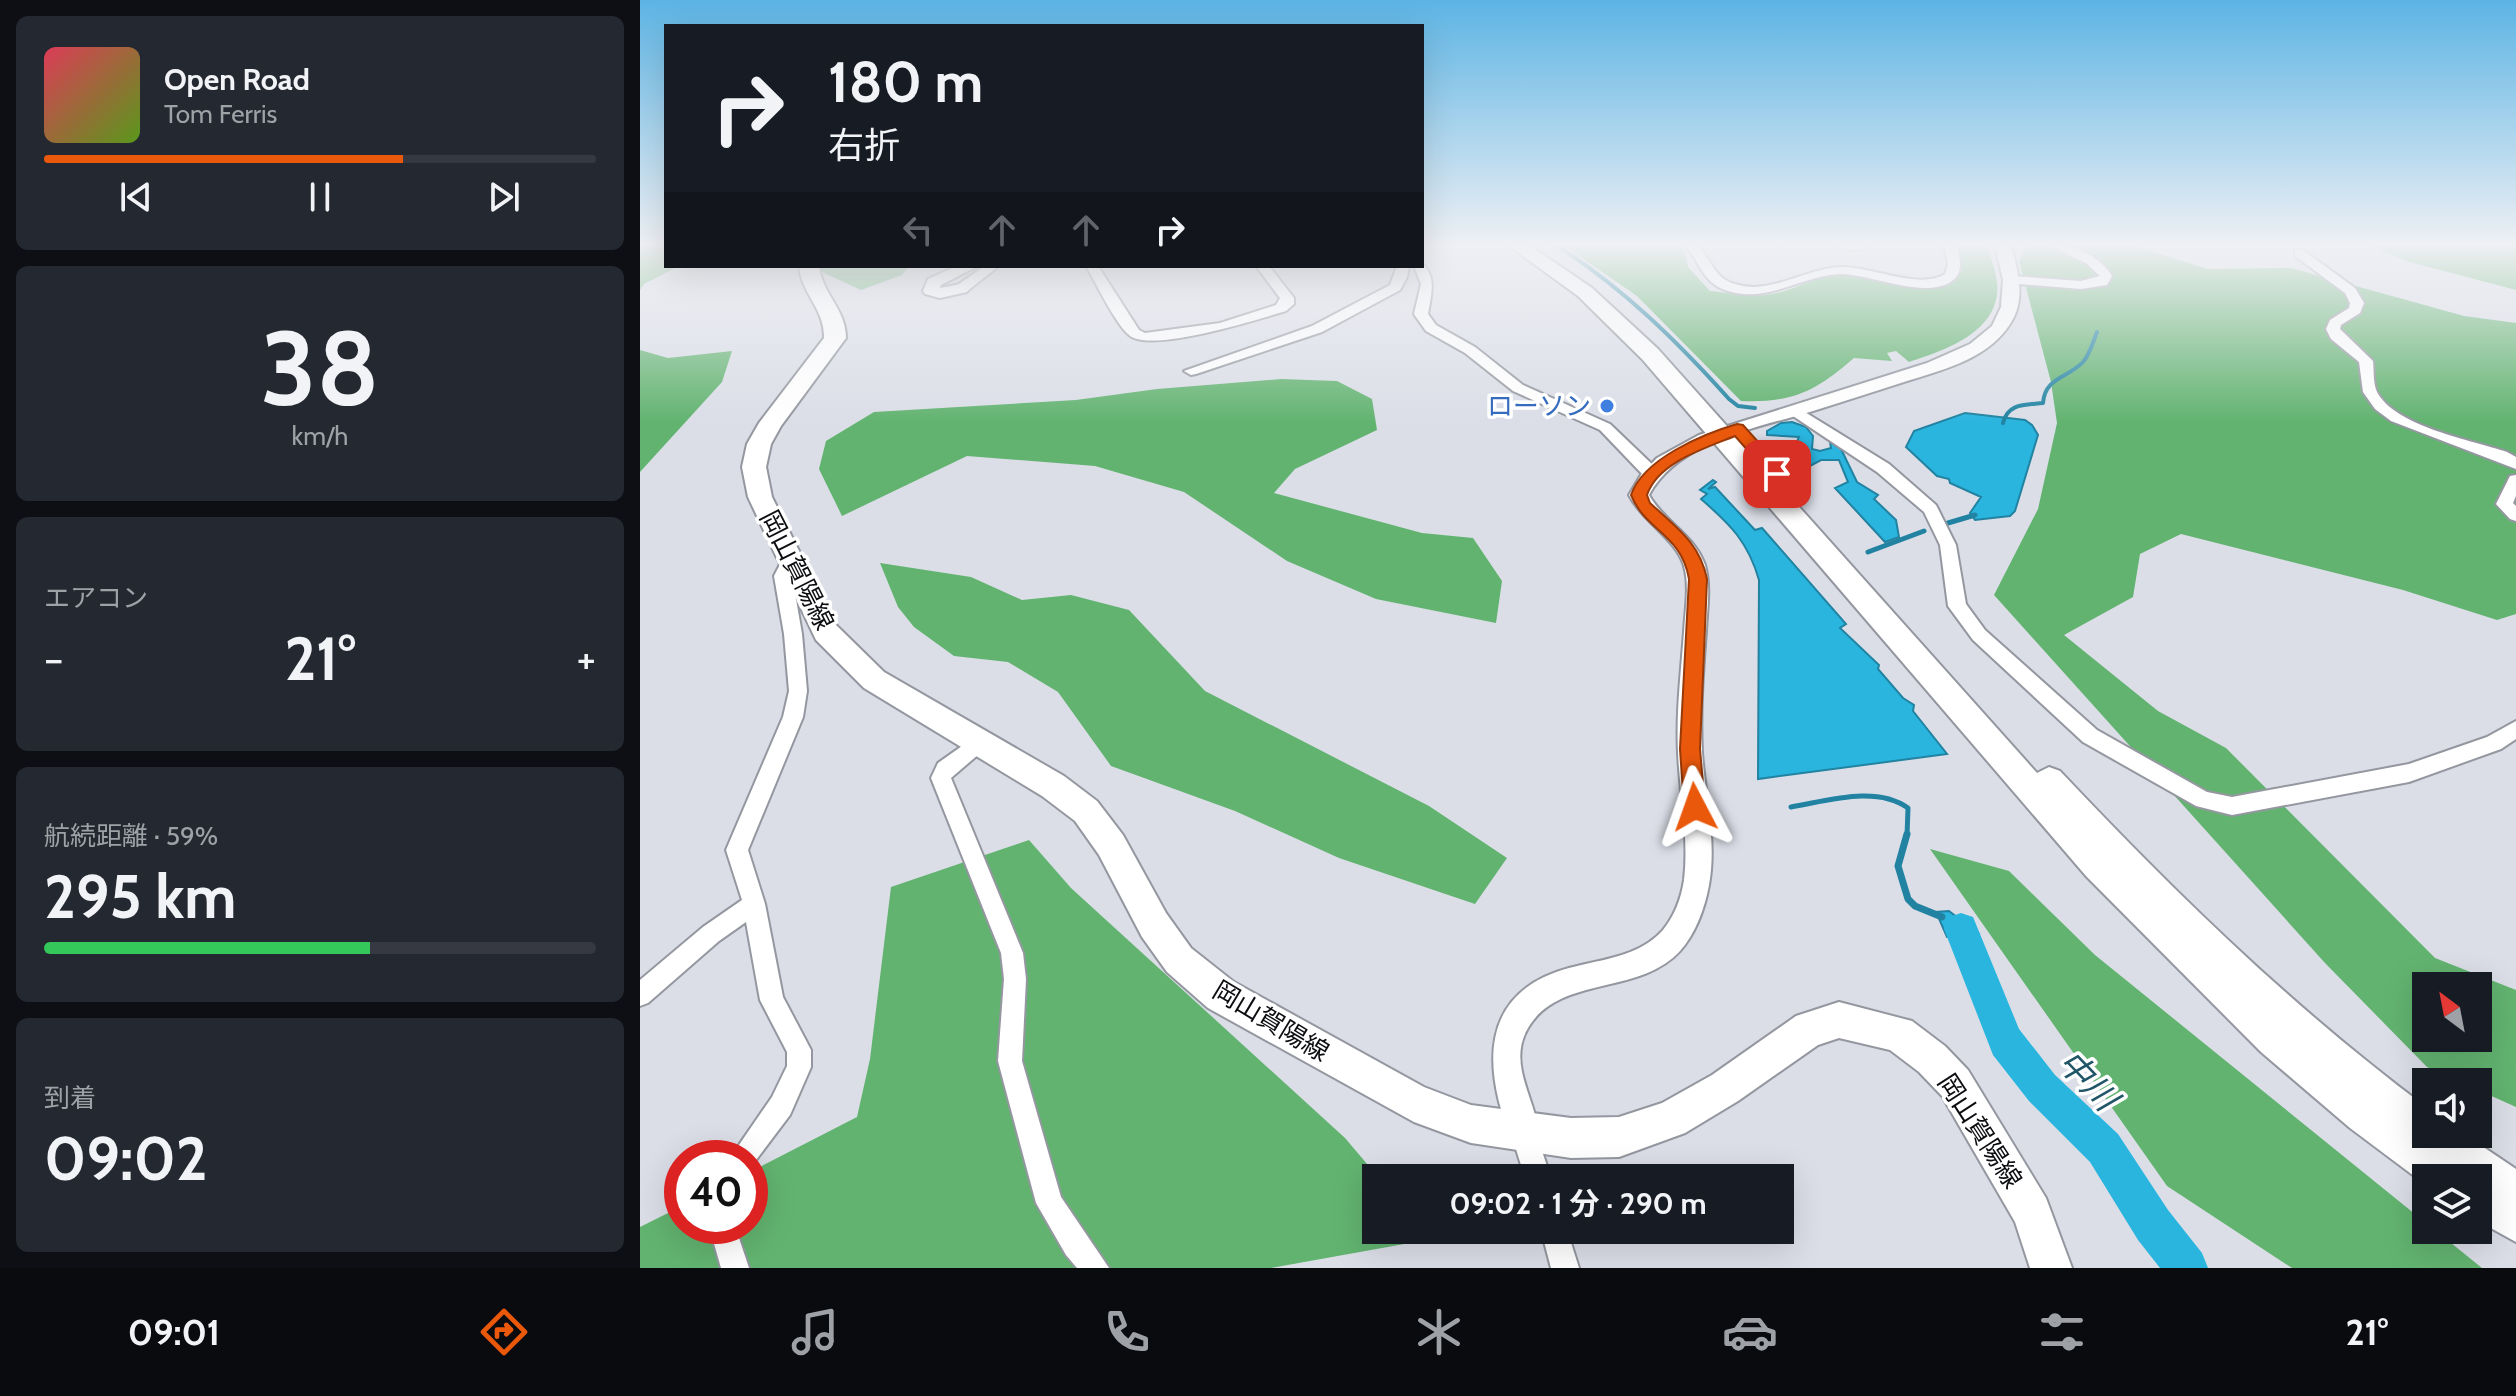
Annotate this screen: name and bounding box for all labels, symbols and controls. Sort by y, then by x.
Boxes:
text: 180 m [828,48,983,116]
icon: right [696,56,800,160]
text: Open Road [164,61,310,98]
text: Tom Ferris [164,98,277,130]
text: 右折 [828,123,900,167]
icon: previous [114,175,158,219]
icon: pause [298,175,342,219]
icon: next [482,175,526,219]
icon: left [896,208,940,252]
icon: ahead [980,208,1024,252]
icon: ahead [1064,208,1108,252]
icon: right [1148,208,1192,252]
text: 38 [261,305,379,431]
place label: ローソン [1487,390,1591,422]
marker: ローソン [1598,397,1616,415]
text: km/h [292,420,348,452]
pin [1743,440,1811,508]
icon: arrive [1755,452,1799,496]
street label: 岡山賀陽線 [753,505,841,635]
text: エアコン [44,582,148,614]
text: 21° [284,622,356,695]
text: − [44,632,63,685]
text: + [577,632,596,685]
position arrow [1653,765,1737,849]
text: 航続距離 · 59% [44,820,218,852]
text: 295 km [44,860,236,933]
north arrow [2412,972,2492,1052]
map controls [2412,972,2492,1244]
street label: 岡山賀陽線 [1207,974,1335,1068]
water label: 中川 [2049,1041,2129,1121]
street label: 岡山賀陽線 [1931,1068,2029,1194]
button: sound [2412,1068,2492,1148]
text: 到着 [44,1082,96,1114]
text: 09:02 [44,1122,208,1195]
speed limit sign: 40 [664,1140,768,1244]
button: layers [2412,1164,2492,1244]
text: 09:02 · 1 分 · 290 m [1449,1185,1707,1222]
icon: directions [476,1304,532,1360]
icon: music [787,1304,843,1360]
icon: phone [1099,1304,1155,1360]
icon: climate [1411,1304,1467,1360]
icon: car [1722,1304,1778,1360]
icon: filters [2034,1304,2090,1360]
text: 09:01 [128,1310,220,1354]
text: 21° [2345,1310,2388,1354]

